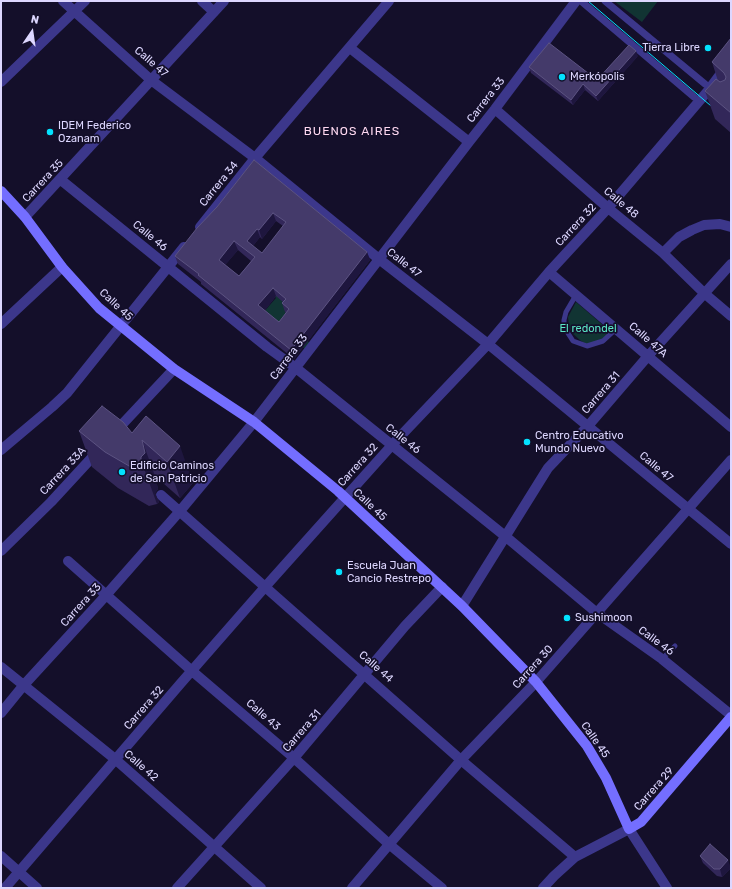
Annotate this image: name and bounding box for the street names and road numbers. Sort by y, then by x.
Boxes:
street label: Calle 47 [132,44,170,80]
street label: Carrera 33 [464,75,508,125]
street label: Carrera 35 [20,157,66,205]
street label: Carrera 34 [197,159,241,209]
street label: Calle 48 [601,185,641,221]
street label: Carrera 32 [553,201,599,249]
street label: Calle 46 [130,218,170,254]
street label: Calle 47 [384,246,424,280]
street label: Calle 45 [97,286,135,324]
street label: Calle 47A [626,320,670,360]
street label: Carrera 33 [268,332,310,382]
street label: Carrera 31 [579,369,623,417]
street label: Calle 46 [383,421,423,457]
street label: Carrera 32 [335,441,381,489]
street label: Carrera 33A [37,444,89,498]
street label: Calle 47 [636,449,676,485]
street label: Calle 45 [351,486,389,524]
street label: Carrera 33 [58,581,104,629]
street label: Calle 46 [636,624,676,658]
street label: Carrera 30 [510,642,556,692]
street label: Calle 44 [356,648,396,686]
street label: Carrera 32 [121,683,167,733]
street label: Calle 43 [243,697,283,733]
street label: Carrera 31 [280,707,324,755]
street label: Calle 45 [578,719,612,761]
street label: Calle 42 [121,748,161,784]
street label: Carrera 29 [631,764,677,814]

